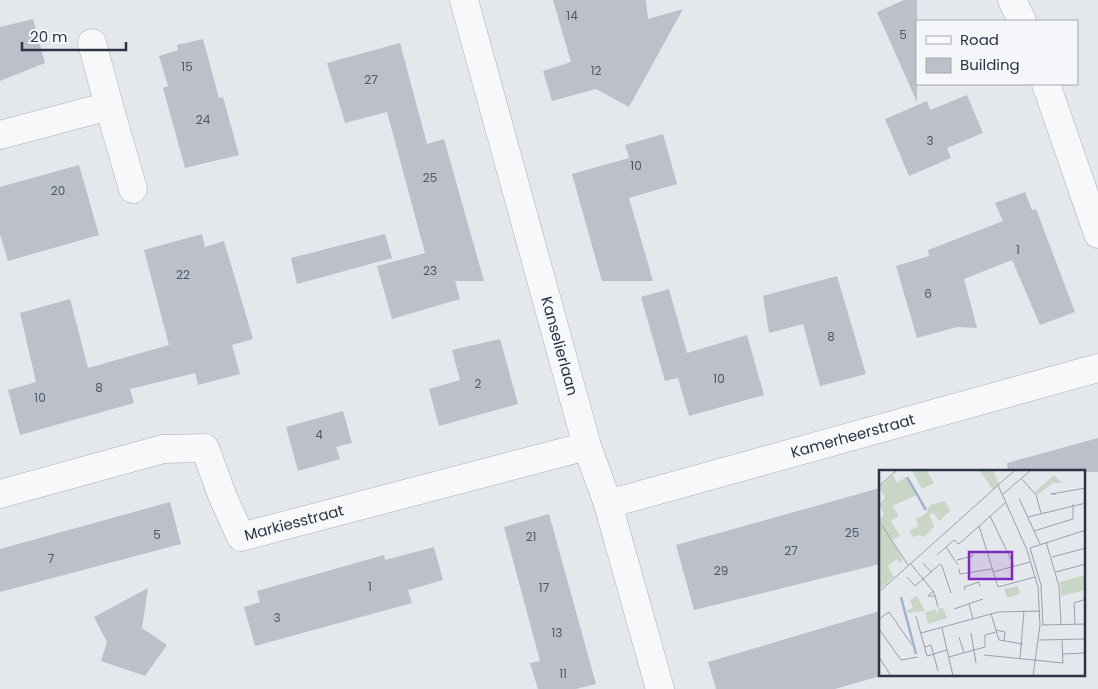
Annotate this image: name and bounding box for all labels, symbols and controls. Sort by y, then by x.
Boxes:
house number: 14 [566,7,578,24]
scale bar [22,20,126,52]
legend [916,20,1078,85]
text: 20 m [30,26,68,47]
house number: 5 [899,26,907,43]
text: Road [960,29,999,50]
text: Building [960,54,1020,75]
house number: 15 [181,58,193,75]
house number: 12 [591,62,601,79]
house number: 27 [364,71,378,88]
house number: 24 [196,111,211,128]
house number: 3 [926,132,934,149]
house number: 10 [630,157,642,174]
house number: 25 [423,169,437,186]
house number: 20 [51,182,65,199]
house number: 1 [1016,241,1020,258]
house number: 23 [423,262,437,279]
house number: 22 [176,266,190,283]
house number: 6 [924,285,932,302]
street label: Kanselierlaan [536,294,584,398]
house number: 8 [827,328,835,345]
house number: 10 [713,370,725,387]
house number: 2 [475,375,482,392]
house number: 8 [95,379,103,396]
house number: 10 [34,389,46,406]
street label: Kamerheerstraat [788,408,917,463]
house number: 4 [315,426,323,443]
inset map [879,470,1086,676]
street label: Markiesstraat [242,499,346,546]
house number: 25 [845,524,859,541]
house number: 5 [153,526,161,543]
house number: 21 [526,528,536,545]
house number: 27 [784,542,798,559]
house number: 7 [48,550,55,567]
house number: 29 [714,562,728,579]
house number: 1 [368,578,372,595]
house number: 17 [539,579,550,596]
house number: 3 [273,609,281,626]
house number: 13 [552,624,562,641]
house number: 11 [559,665,567,682]

